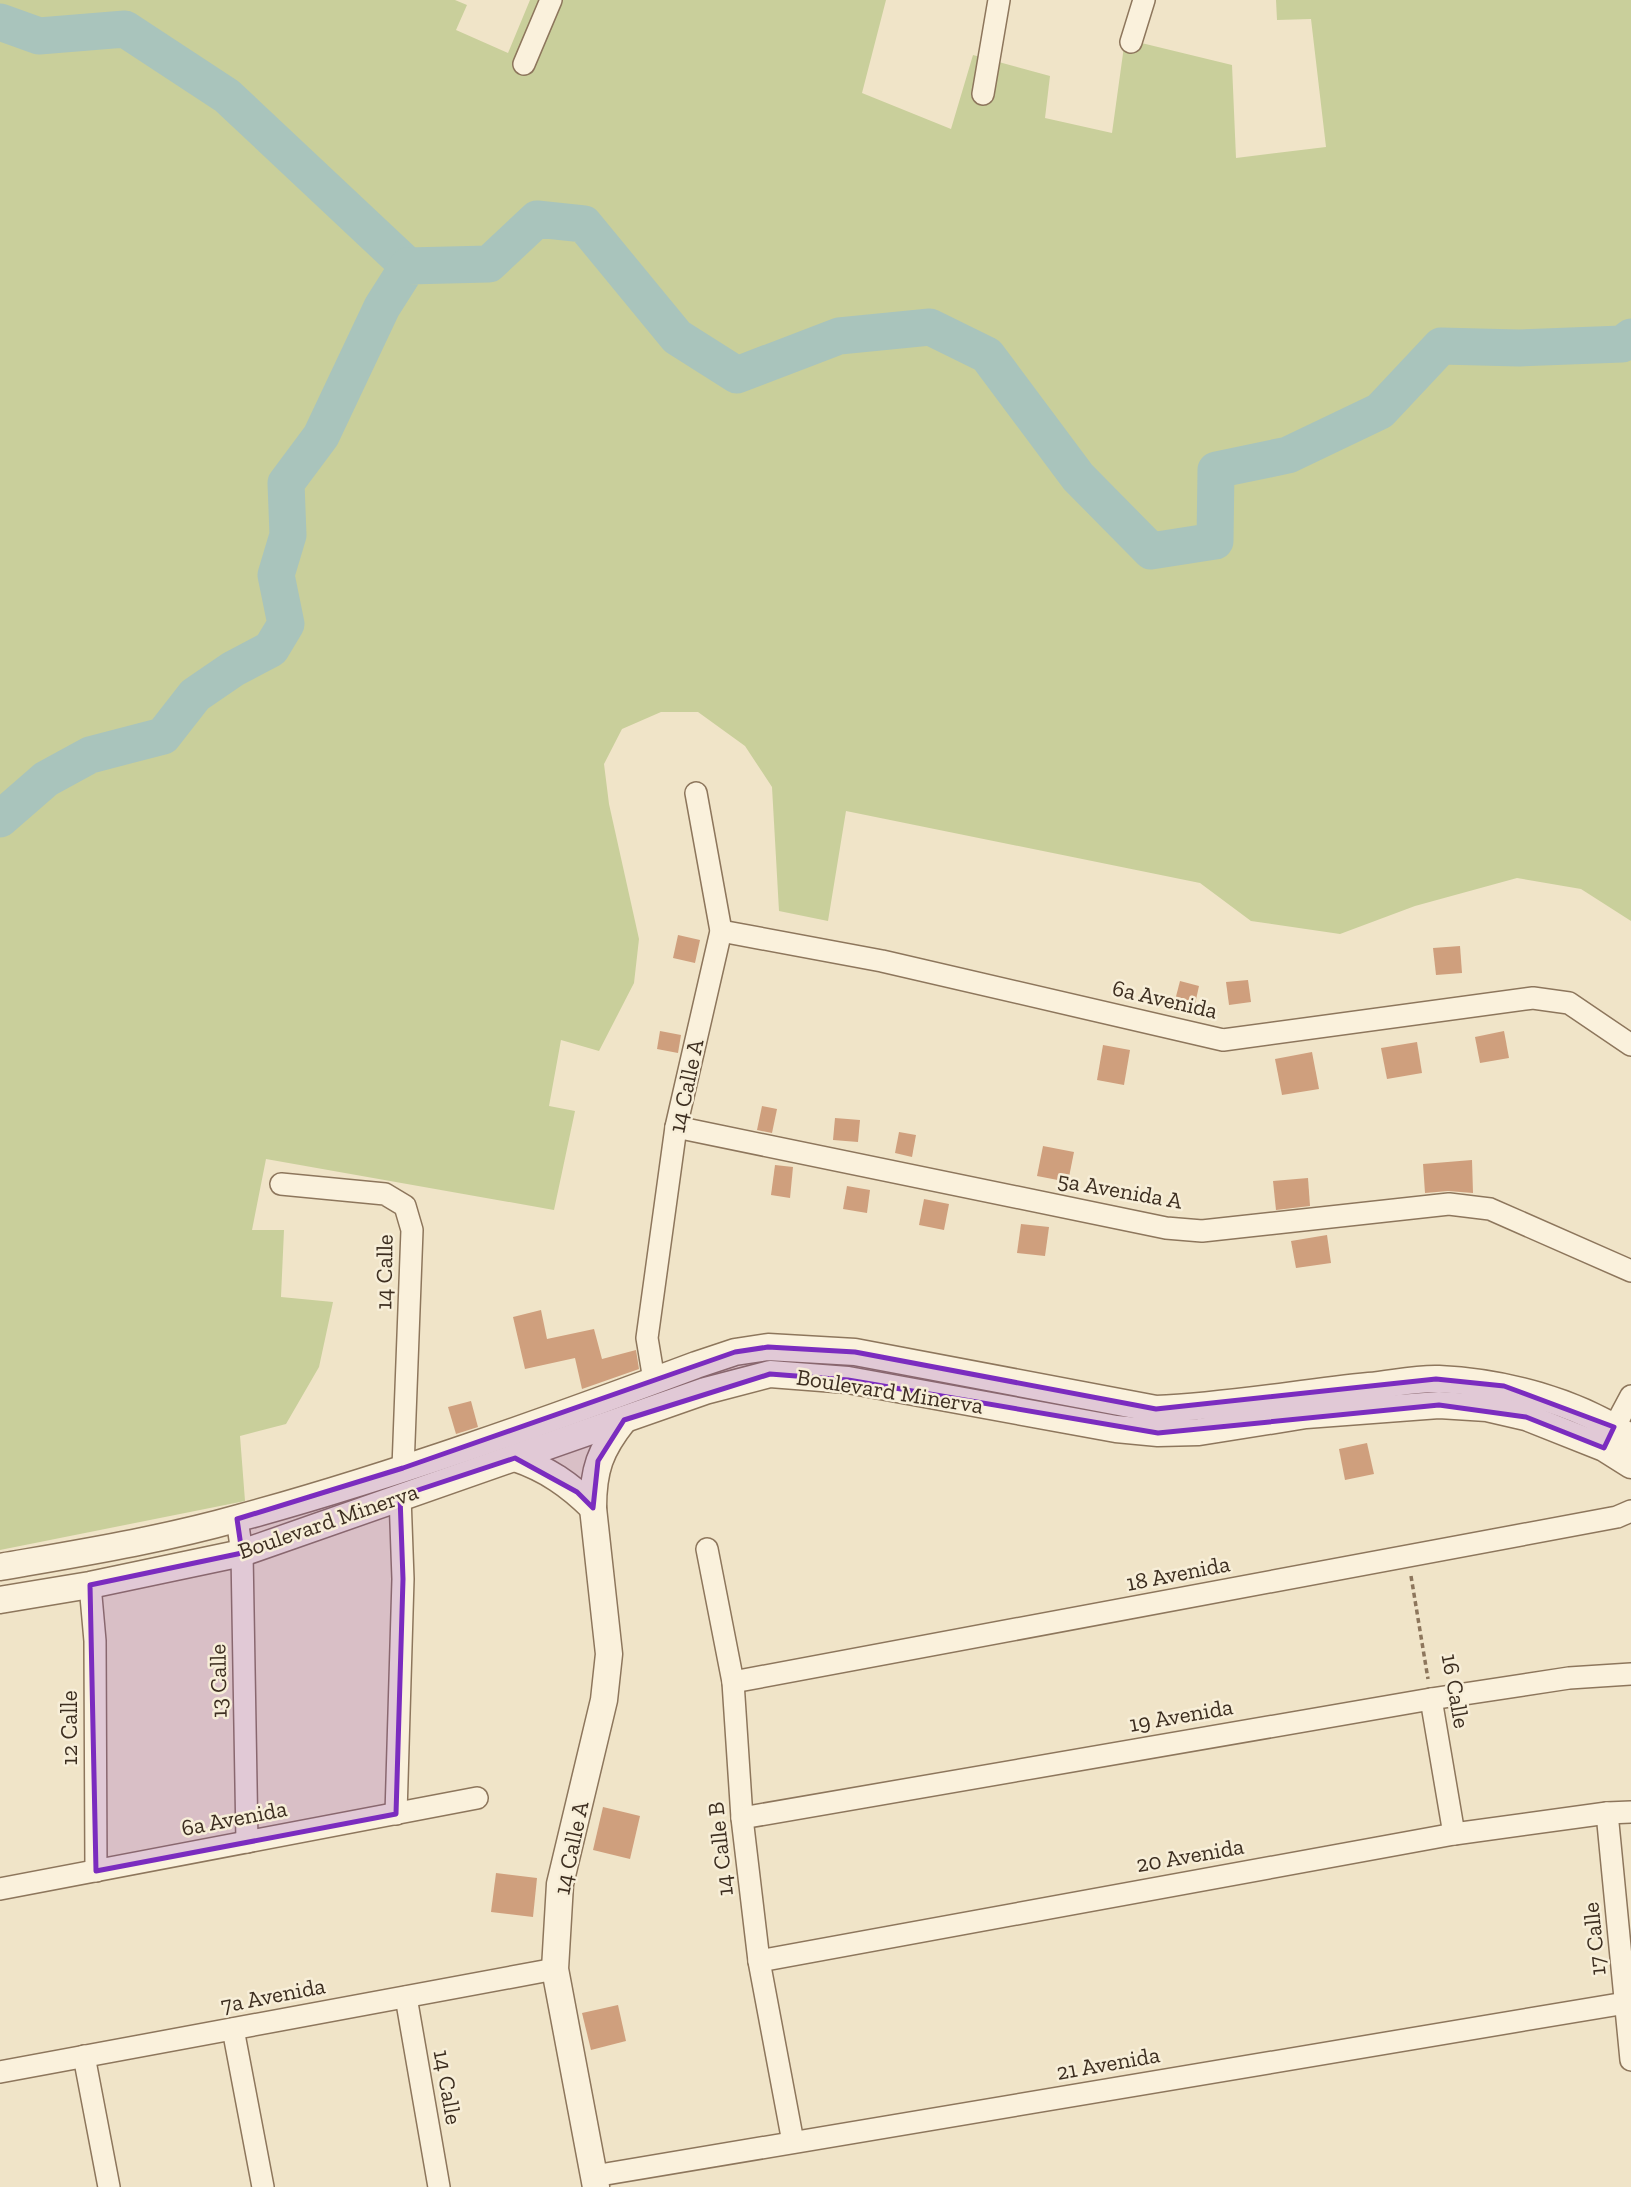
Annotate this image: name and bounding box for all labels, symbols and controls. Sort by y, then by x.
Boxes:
street label: 6a Avenida [1110,973,1220,1025]
street label: 14 Calle A [662,1036,710,1135]
street label: 5a Avenida A [1055,1165,1186,1215]
street label: 14 Calle [369,1234,399,1310]
street label: Boulevard Minerva [795,1362,985,1420]
street label: Boulevard Minerva [234,1477,422,1565]
street label: 18 Avenida [1124,1549,1232,1597]
street label: 13 Calle [203,1644,233,1718]
street label: 16 Calle [1436,1651,1476,1731]
street label: 12 Calle [55,1691,83,1765]
street label: 19 Avenida [1127,1692,1235,1738]
street label: 6a Avenida [179,1794,289,1842]
street label: 14 Calle A [547,1798,595,1897]
street label: 14 Calle B [701,1800,739,1898]
street label: 20 Avenida [1134,1832,1246,1878]
street label: 17 Calle [1576,1901,1612,1977]
street label: 7a Avenida [218,1971,328,2019]
street label: 21 Avenida [1054,2040,1162,2086]
street label: 14 Calle [428,2047,468,2127]

